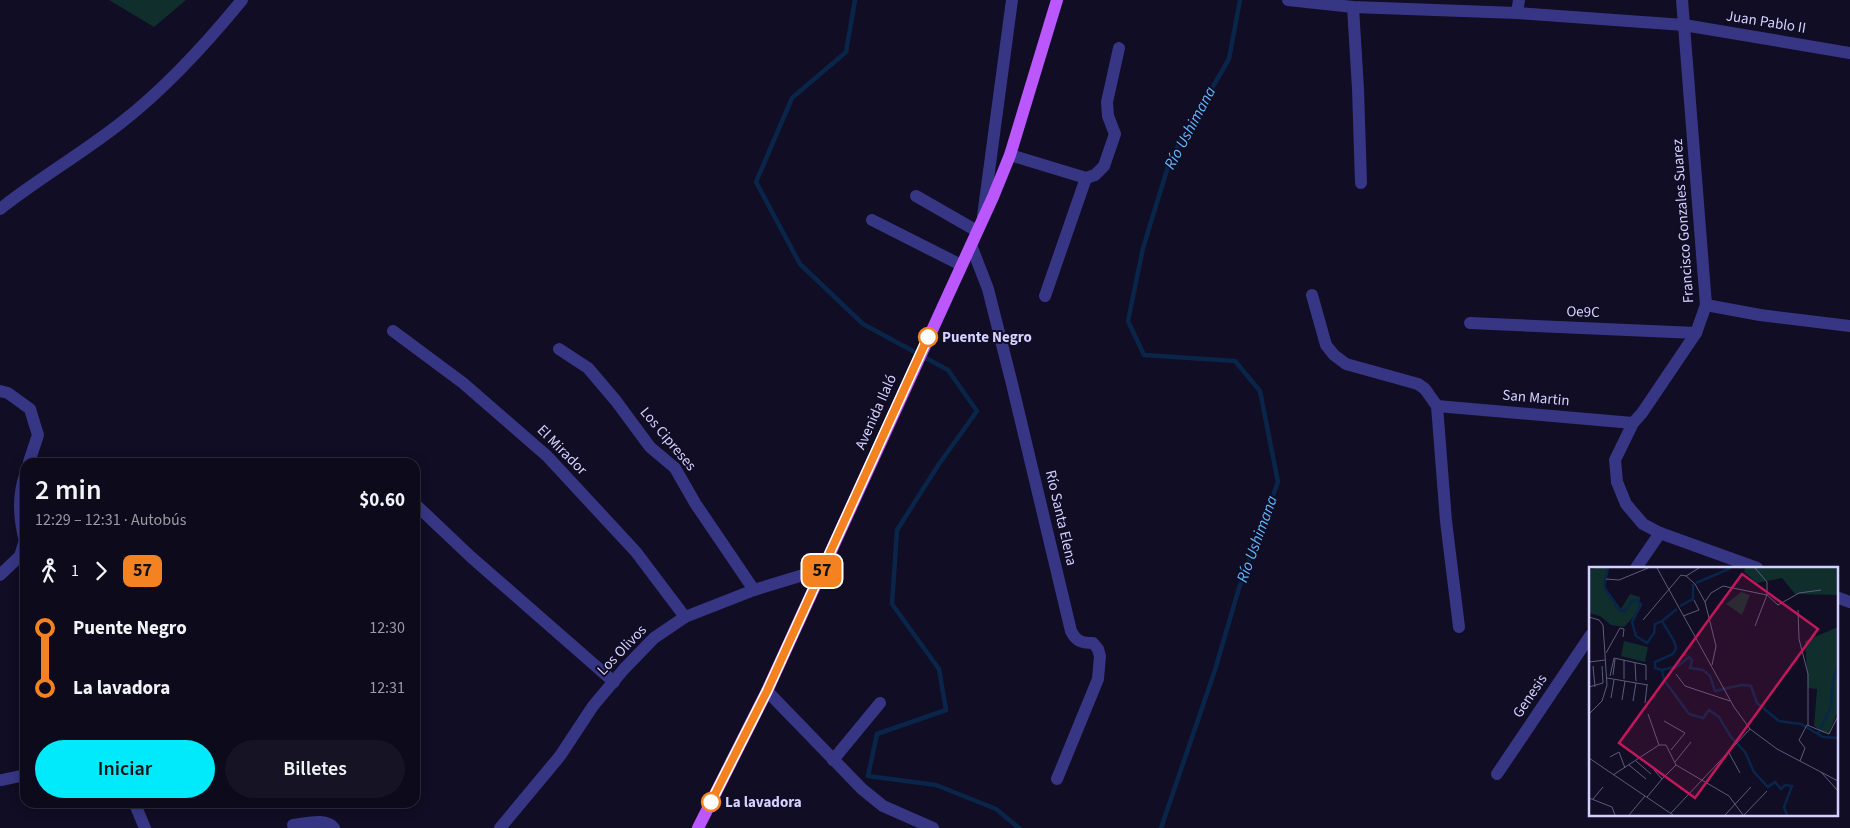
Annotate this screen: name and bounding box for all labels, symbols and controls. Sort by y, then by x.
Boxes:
street label: Juan Pablo II [1725,5,1807,39]
water label: Río Ushimana [1159,82,1221,173]
street label: Francisco Gonzales Suarez [1667,138,1699,304]
street label: Oe9C [1566,301,1601,323]
marker: Puente Negro [918,327,938,347]
place label: Puente Negro [942,327,1032,348]
street label: Avenida Ilaló [850,371,902,453]
street label: San Martin [1502,385,1570,411]
street label: Los Cipreses [635,403,701,475]
street label: El Mirador [532,420,592,480]
street label: Río Santa Elena [1040,468,1082,568]
text: 2 min [35,470,102,510]
text: $0.60 [359,487,405,514]
water label: Río Ushimana [1231,492,1283,585]
text: 12:29 – 12:31 · Autobús [35,509,186,531]
line badge: 57 [800,555,844,587]
icon: walk [35,557,63,585]
icon: forward [87,557,115,585]
text: 57 [133,558,152,583]
text: 57 [812,558,832,583]
text: 1 [71,560,79,582]
inset map [1589,567,1838,816]
text: Puente Negro [73,615,187,642]
text: 12:30 [369,617,405,639]
street label: Los Olivos [592,620,652,680]
street label: Genesis [1508,670,1552,722]
text: La lavadora [73,675,170,702]
text: 12:31 [369,677,405,699]
button: Iniciar [35,740,215,798]
button: Billetes [225,740,405,798]
marker: La lavadora [701,792,721,812]
place label: La lavadora [725,792,802,813]

